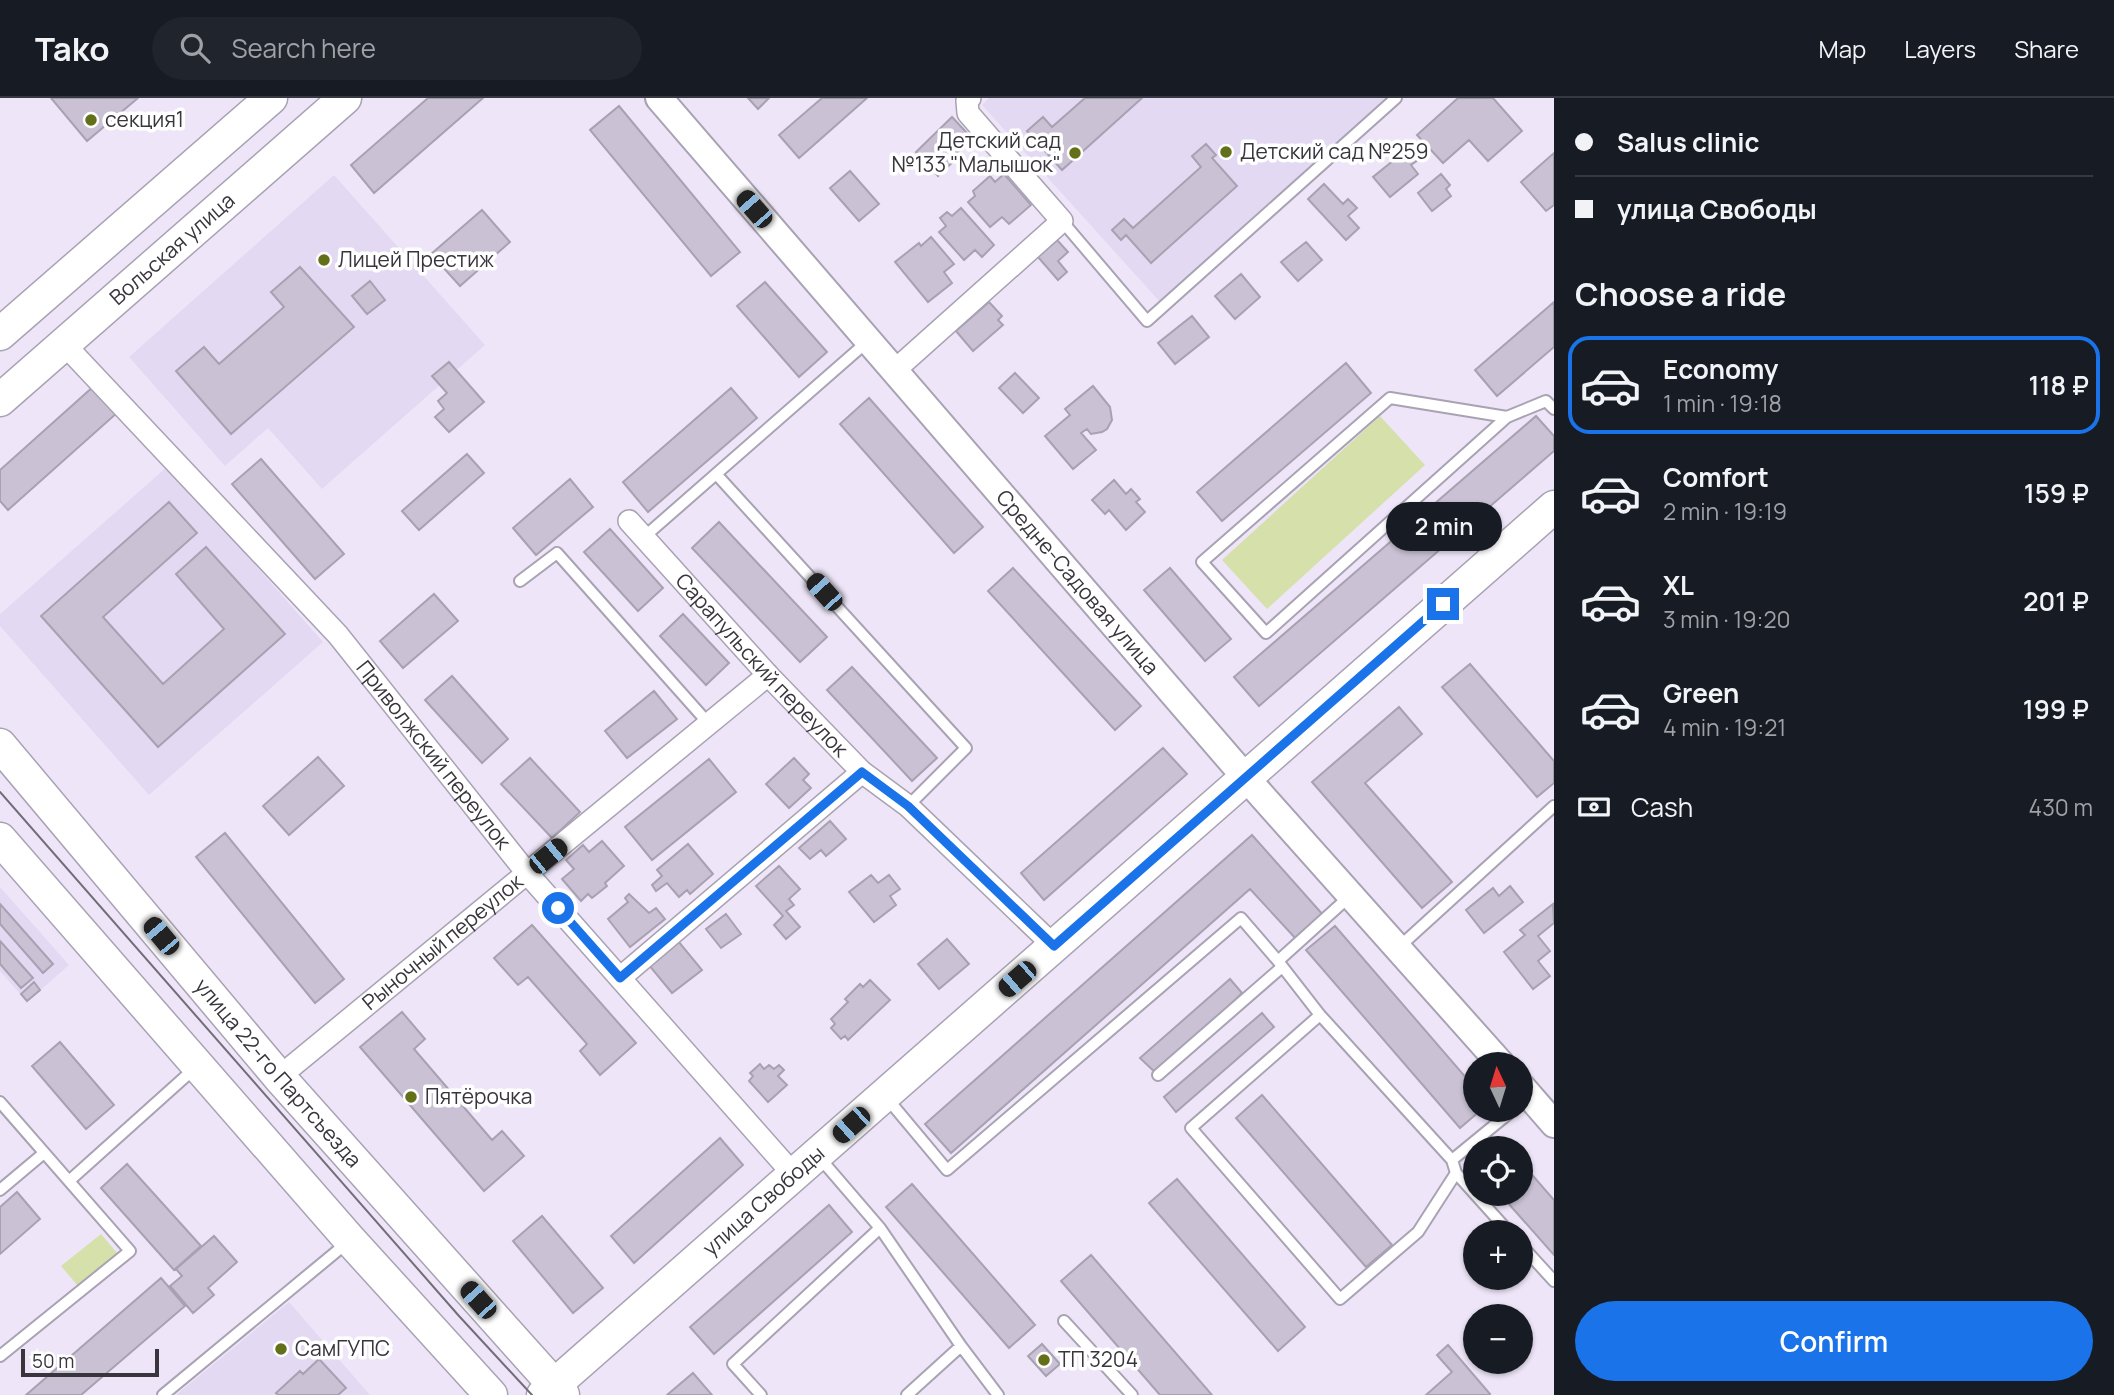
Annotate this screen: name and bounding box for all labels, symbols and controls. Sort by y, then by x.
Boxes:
search box [152,17,642,80]
text: Tako [35,26,110,71]
icon: search [176,29,214,67]
text: Search here [232,30,376,66]
text: Map [1819,32,1866,65]
text: Layers [1904,32,1976,65]
text: Share [2014,32,2079,65]
place label: секция1 [105,105,184,133]
marker: секция1 [83,112,99,128]
text: Salus clinic [1617,124,1760,160]
place label: Детский сад №133 "Малышок" [891,126,1061,178]
place label: Детский сад №259 [1240,137,1429,165]
marker: Детский сад №259 [1218,144,1234,160]
marker: Детский сад №133 "Малышок" [1067,145,1083,161]
street label: Вольская улица [103,186,240,311]
car [733,186,776,232]
text: улица Свободы [1617,191,1817,227]
place label: Лицей Престиж [338,245,494,273]
marker: Лицей Престиж [316,252,332,268]
text: Choose a ride [1575,272,1786,316]
text: Economy [1663,351,1778,387]
icon: car [1579,354,1642,417]
text: 118 ₽ [2029,367,2089,403]
text: 1 min · 19:18 [1663,387,1782,419]
text: Comfort [1663,459,1769,495]
icon: car [1579,462,1642,525]
text: 159 ₽ [2024,475,2089,511]
street label: Средне-Садовая улица [990,483,1166,680]
text: 2 min · 19:19 [1663,495,1787,527]
callout: 2 min [1385,503,1501,552]
text: 2 min [1415,510,1473,542]
street label: Сарапульский переулок [670,567,855,763]
text: XL [1663,567,1694,603]
car [803,569,846,615]
icon: car [1579,570,1642,633]
text: 201 ₽ [2023,583,2089,619]
route end [1427,588,1459,620]
text: 3 min · 19:20 [1663,603,1791,635]
street label: Приволжский переулок [351,654,518,855]
text: Green [1663,675,1739,711]
icon: car [1579,678,1642,741]
text: 199 ₽ [2023,691,2089,727]
text: 4 min · 19:21 [1663,711,1786,743]
icon: cash [1575,788,1613,826]
text: Cash [1631,789,1693,825]
text: 430 m [2029,791,2093,823]
car [526,835,571,877]
street label: Рыночный переулок [356,867,529,1016]
route start [542,892,574,924]
car [140,913,183,959]
car [995,957,1040,1001]
street label: улица 22-го Партсъезда [189,972,368,1173]
north arrow [1463,1052,1533,1122]
map controls [1463,1052,1533,1374]
place label: Пятёрочка [425,1082,532,1110]
marker: Пятёрочка [403,1089,419,1105]
car [829,1103,874,1147]
button: locate [1463,1136,1533,1206]
street label: улица Свободы [696,1139,830,1261]
button: + [1463,1220,1533,1290]
car [457,1277,500,1323]
button: Confirm [1575,1301,2093,1381]
button: − [1463,1304,1533,1374]
place label: СамГУПС [295,1334,390,1362]
marker: СамГУПС [273,1341,289,1357]
place label: ТП 3204 [1058,1345,1138,1373]
scale bar [21,1346,159,1378]
text: 50 m [32,1348,74,1374]
marker: ТП 3204 [1036,1352,1052,1368]

